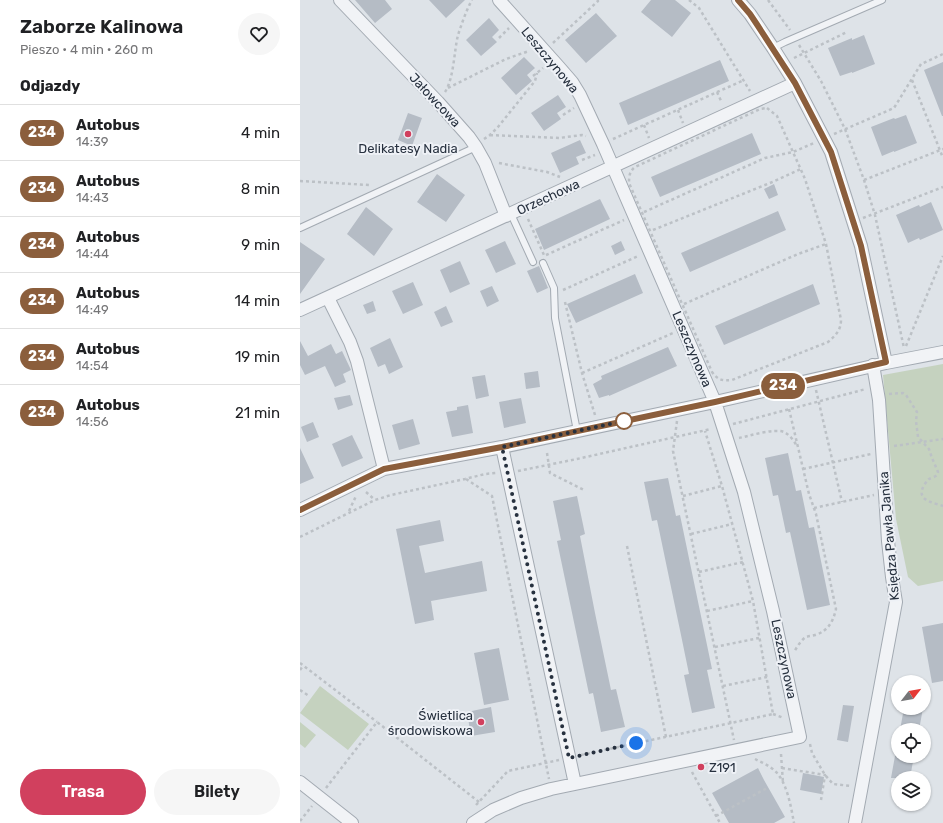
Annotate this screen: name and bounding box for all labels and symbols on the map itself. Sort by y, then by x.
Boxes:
street label: Leszczynowa [518,24,582,96]
street label: Jałowcowa [406,70,464,130]
marker: Delikatesy Nadia [403,129,413,139]
place label: Delikatesy Nadia [358,141,458,156]
street label: Orzechowa [514,176,582,218]
street label: Leszczynowa [669,309,715,389]
line badge: 234 [760,373,806,399]
unlabelled marker [615,412,633,430]
street label: Księdza Pawła Janika [876,471,902,601]
street label: Leszczynowa [768,618,800,700]
north arrow [891,675,931,715]
place label: Świetlica środowiskowa [388,708,473,738]
marker: Świetlica środowiskowa [476,717,486,727]
your location [626,733,646,753]
place label: Z191 [709,760,736,775]
marker: Z191 [696,762,706,772]

